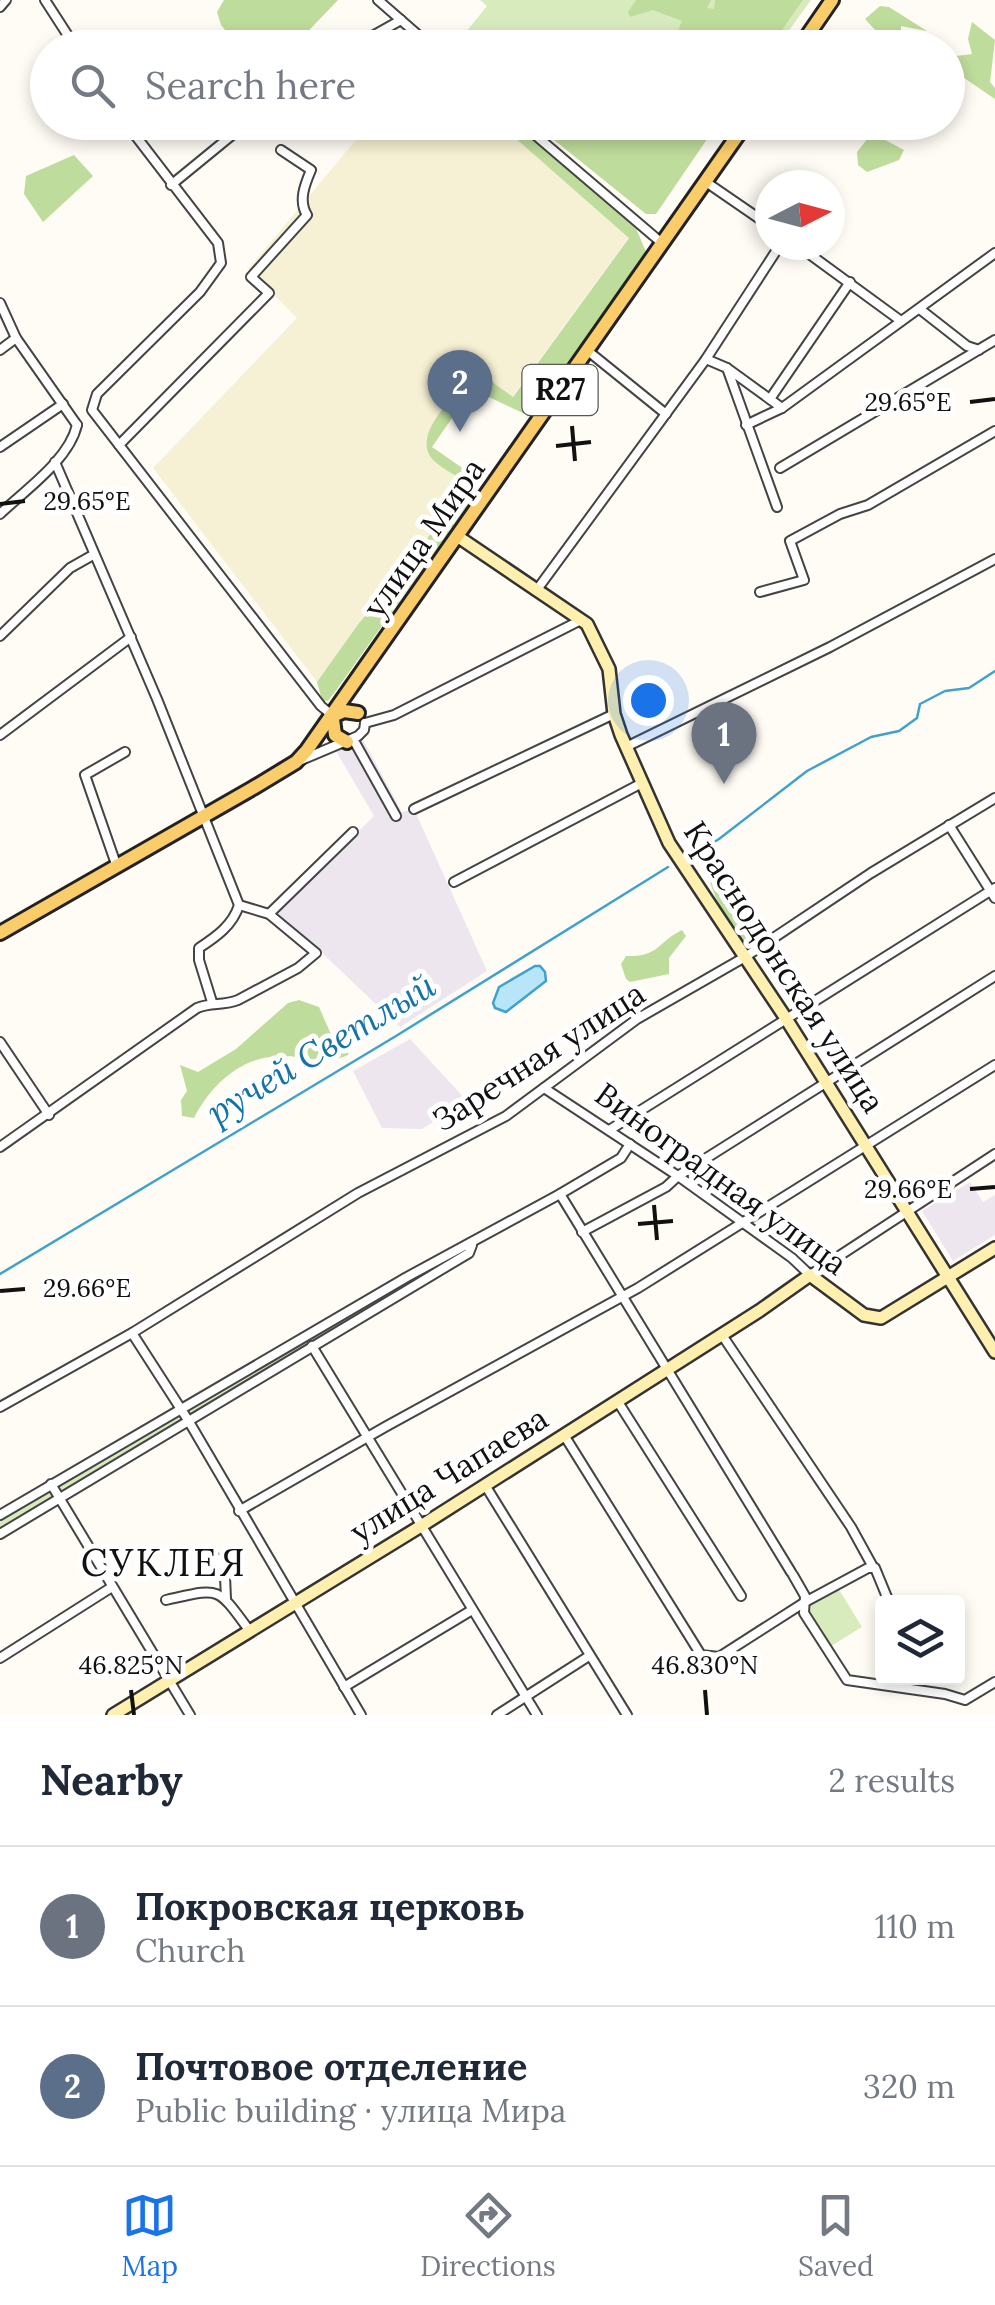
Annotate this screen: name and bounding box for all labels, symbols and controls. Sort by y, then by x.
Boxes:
search box [30,30,965,140]
icon: search [65,58,120,113]
text: Search here [145,61,356,109]
north arrow [755,170,845,260]
pin: 2 [428,350,492,432]
road number: R27 [522,365,598,415]
text: 29.65°E [864,386,952,418]
street label: улица Мира [354,450,494,625]
text: 29.65°E [43,485,131,517]
your location [623,675,674,726]
pin: 1 [692,702,756,784]
street label: Краснодонская улица [675,813,894,1120]
water label: ручей Светлый [198,963,443,1135]
street label: Заречная улица [425,973,653,1140]
street label: Виноградная улица [587,1073,855,1284]
text: 29.66°E [864,1173,952,1205]
text: 29.66°E [43,1272,131,1304]
street label: улица Чапаева [342,1397,555,1552]
district label: СУКЛЕЯ [81,1538,247,1586]
map controls [875,1595,965,1685]
button: layers [875,1595,965,1685]
text: 46.825°N [79,1649,183,1681]
text: 46.830°N [652,1649,758,1681]
text: Nearby [40,1753,183,1807]
text: 2 results [829,1760,955,1801]
text: Покровская церковь [135,1882,525,1930]
text: 1 [66,1906,79,1947]
text: 110 m [875,1906,955,1947]
text: Church [135,1930,245,1971]
text: Почтовое отделение [135,2042,528,2090]
text: 2 [64,2066,81,2107]
text: 320 m [863,2066,955,2107]
text: Public building · улица Мира [135,2090,566,2131]
tab: Map [121,2188,178,2284]
tab: Directions [420,2188,556,2284]
tab: Saved [798,2188,874,2284]

